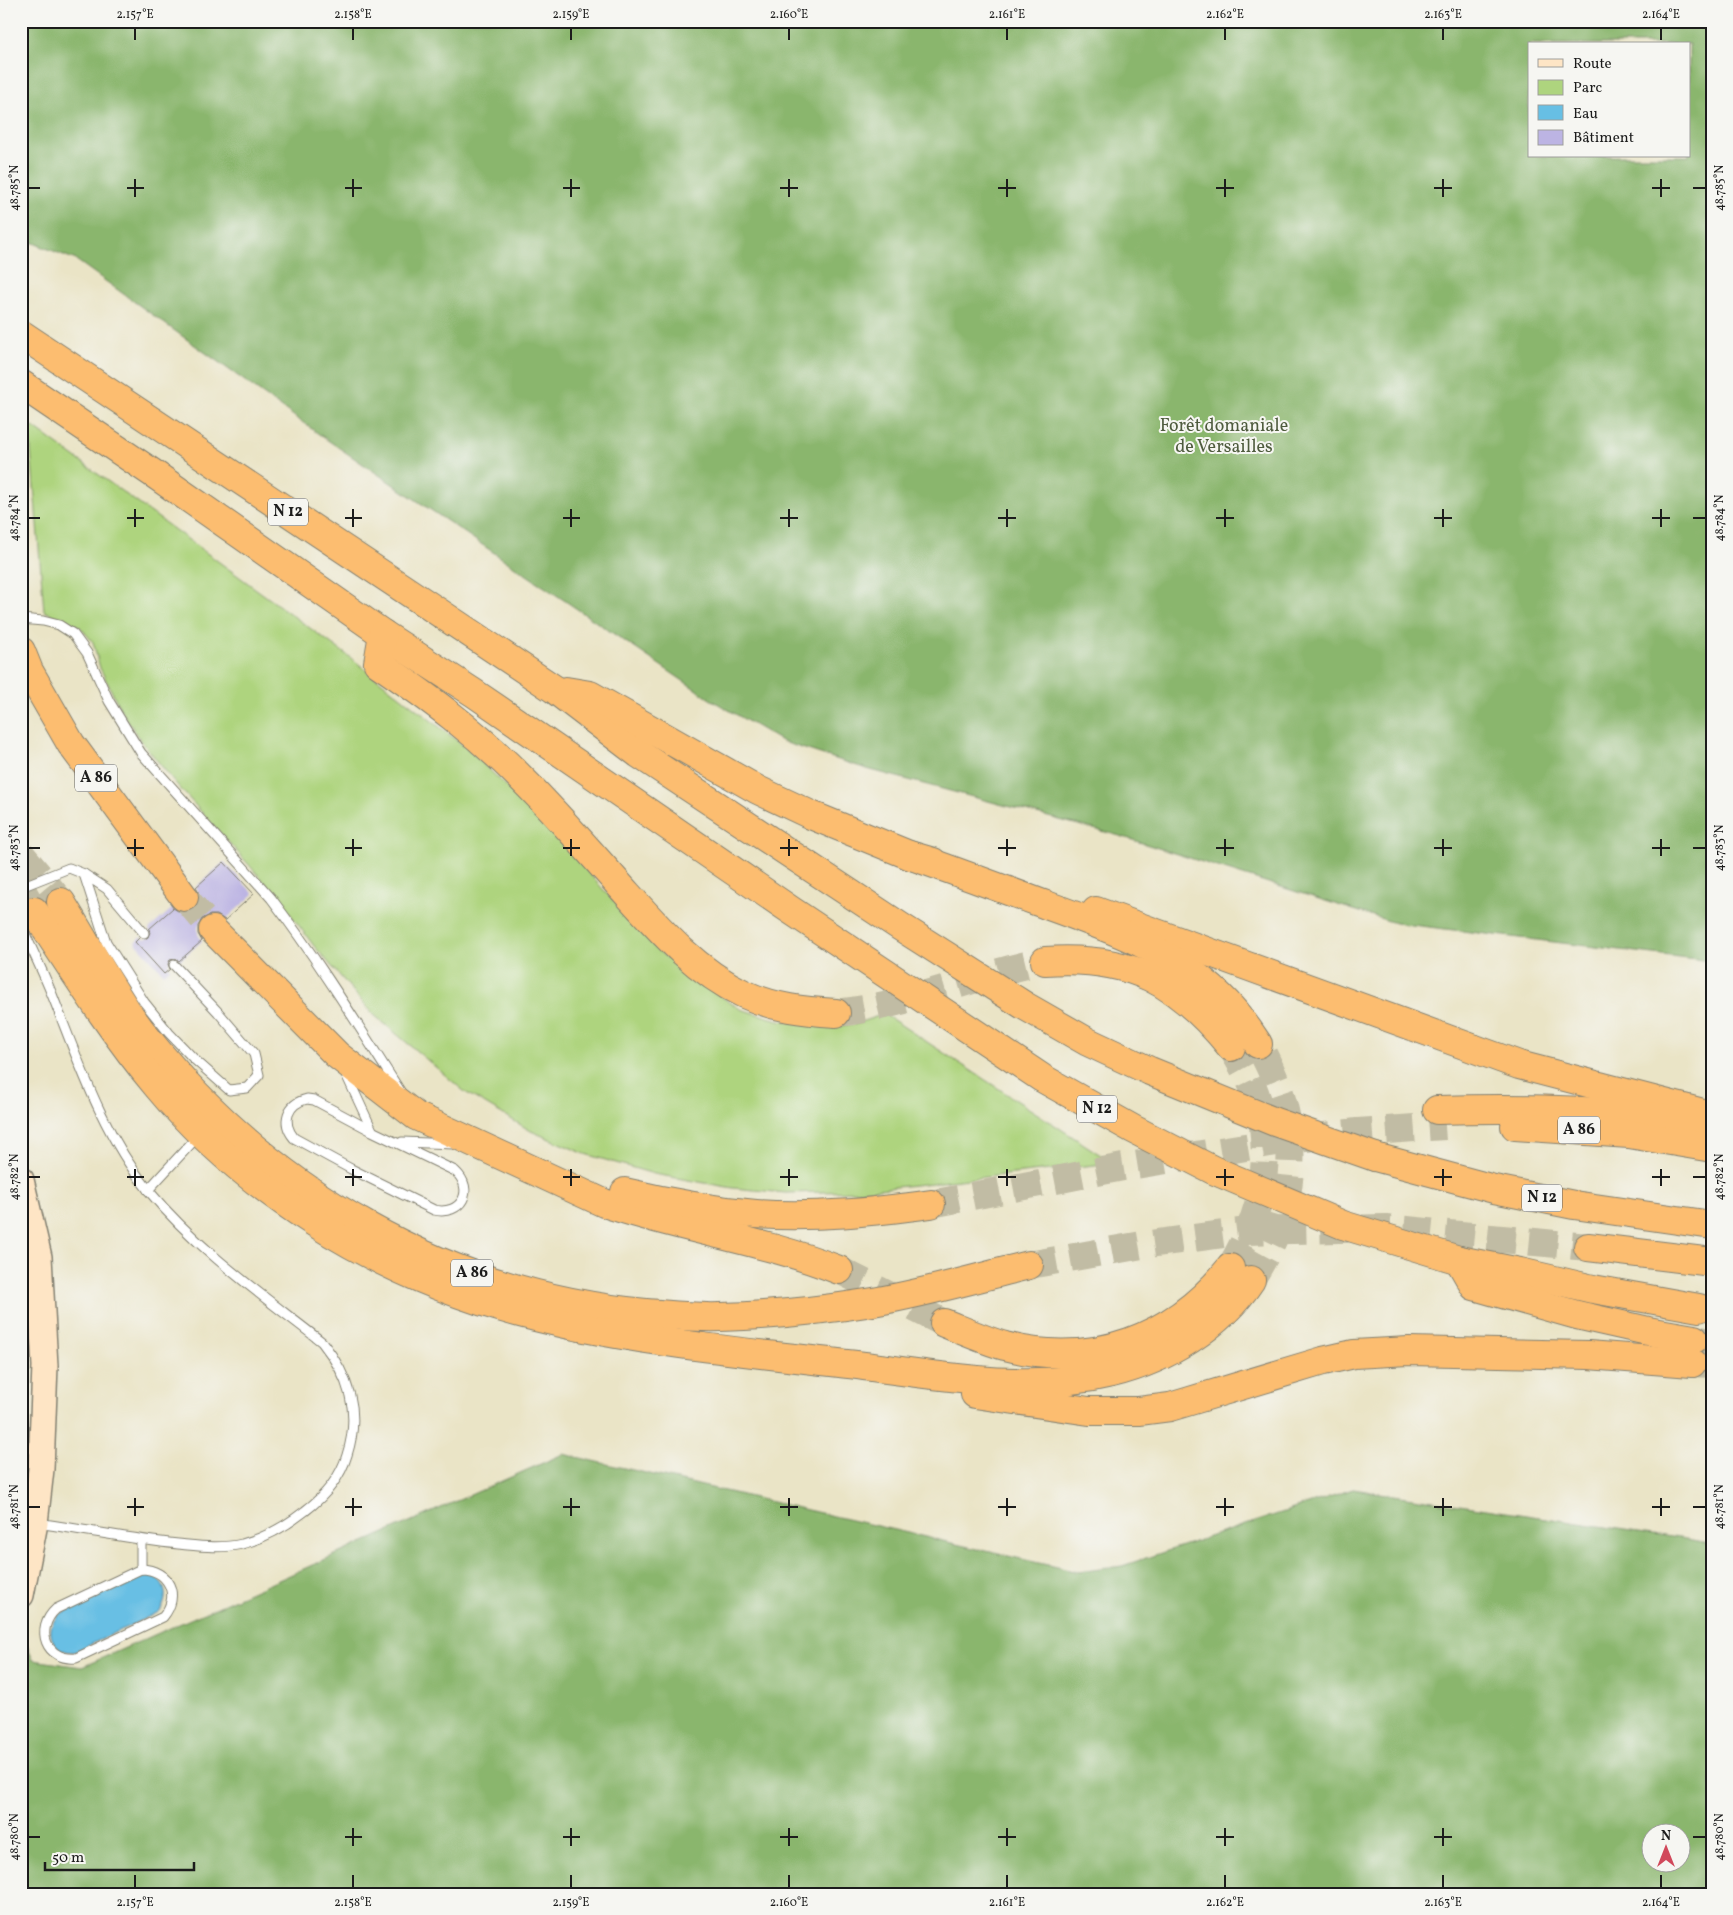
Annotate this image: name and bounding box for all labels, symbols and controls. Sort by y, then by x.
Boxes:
text: 2.157°E [116,7,154,23]
text: 2.158°E [334,7,372,23]
text: 2.159°E [552,7,590,23]
text: 2.160°E [770,7,808,23]
text: 2.161°E [989,7,1025,23]
text: 2.162°E [1206,7,1244,23]
text: 2.163°E [1424,7,1462,23]
text: 2.164°E [1642,7,1680,23]
legend [1528,42,1690,158]
text: Route [1573,54,1612,75]
text: Parc [1573,78,1602,99]
text: Eau [1573,104,1598,125]
text: Bâtiment [1573,128,1634,149]
text: 48.785°N [7,165,23,211]
text: 48.785°N [1712,165,1728,211]
park label: Forêt domaniale de Versailles [1160,414,1288,460]
text: 48.784°N [7,494,23,542]
text: 48.784°N [1712,494,1728,542]
road number: N 12 [268,498,308,526]
road number: A 86 [75,764,117,791]
text: 48.783°N [7,825,23,871]
text: 48.783°N [1712,825,1728,871]
road number: N 12 [1077,1096,1117,1122]
road number: A 86 [1558,1116,1600,1144]
text: 48.782°N [7,1154,23,1200]
text: 48.782°N [1712,1154,1728,1200]
road number: N 12 [1522,1184,1562,1212]
road number: A 86 [451,1260,493,1286]
text: 48.781°N [7,1484,23,1530]
text: 48.781°N [1712,1484,1728,1530]
text: 48.780°N [7,1813,23,1861]
text: 48.780°N [1712,1813,1728,1861]
north arrow [1640,1822,1690,1872]
text: N [1661,1827,1671,1846]
scale bar [45,1840,194,1872]
text: 50 m [52,1848,84,1869]
text: 2.157°E [116,1895,154,1911]
text: 2.158°E [334,1895,372,1911]
text: 2.159°E [552,1895,590,1911]
text: 2.160°E [770,1895,808,1911]
text: 2.161°E [989,1895,1025,1911]
text: 2.162°E [1206,1895,1244,1911]
text: 2.163°E [1424,1895,1462,1911]
text: 2.164°E [1642,1895,1680,1911]

